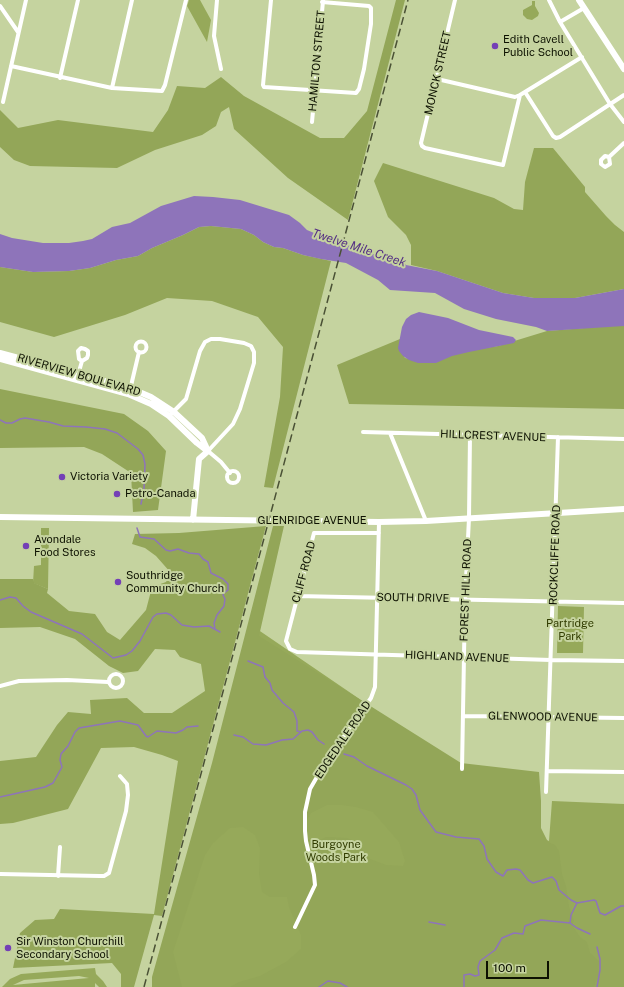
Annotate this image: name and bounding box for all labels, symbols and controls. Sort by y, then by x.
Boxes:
street label: HAMILTON STREET [306,10,328,112]
street label: MONCK STREET [422,30,454,116]
place label: Edith Cavell Public School [503,33,573,59]
marker: Edith Cavell Public School [490,41,500,51]
water label: Twelve Mile Creek [310,226,408,270]
street label: RIVERVIEW BOULEVARD [16,351,142,399]
street label: HILLCREST AVENUE [440,428,546,444]
place label: Victoria Variety [70,470,148,484]
marker: Victoria Variety [57,472,67,482]
place label: Petro-Canada [125,487,195,501]
marker: Petro-Canada [112,489,122,499]
street label: ROCKCLIFFE ROAD [547,505,563,605]
street label: GLENRIDGE AVENUE [258,514,366,528]
place label: Avondale Food Stores [34,533,96,559]
street label: FOREST HILL ROAD [458,538,474,642]
street label: CLIFF ROAD [289,540,319,604]
marker: Avondale Food Stores [21,541,31,551]
place label: Southridge Community Church [126,569,224,595]
marker: Southridge Community Church [113,577,123,587]
street label: SOUTH DRIVE [376,591,450,605]
park label: Partridge Park [546,617,594,643]
street label: HIGHLAND AVENUE [405,649,509,665]
street label: EDGEDALE ROAD [312,699,374,781]
street label: GLENWOOD AVENUE [488,709,598,725]
park label: Burgoyne Woods Park [306,838,366,864]
place label: Sir Winston Churchill Secondary School [16,935,124,961]
marker: Sir Winston Churchill Secondary School [3,943,13,953]
scale bar [488,953,551,979]
text: 100 m [493,961,526,975]

